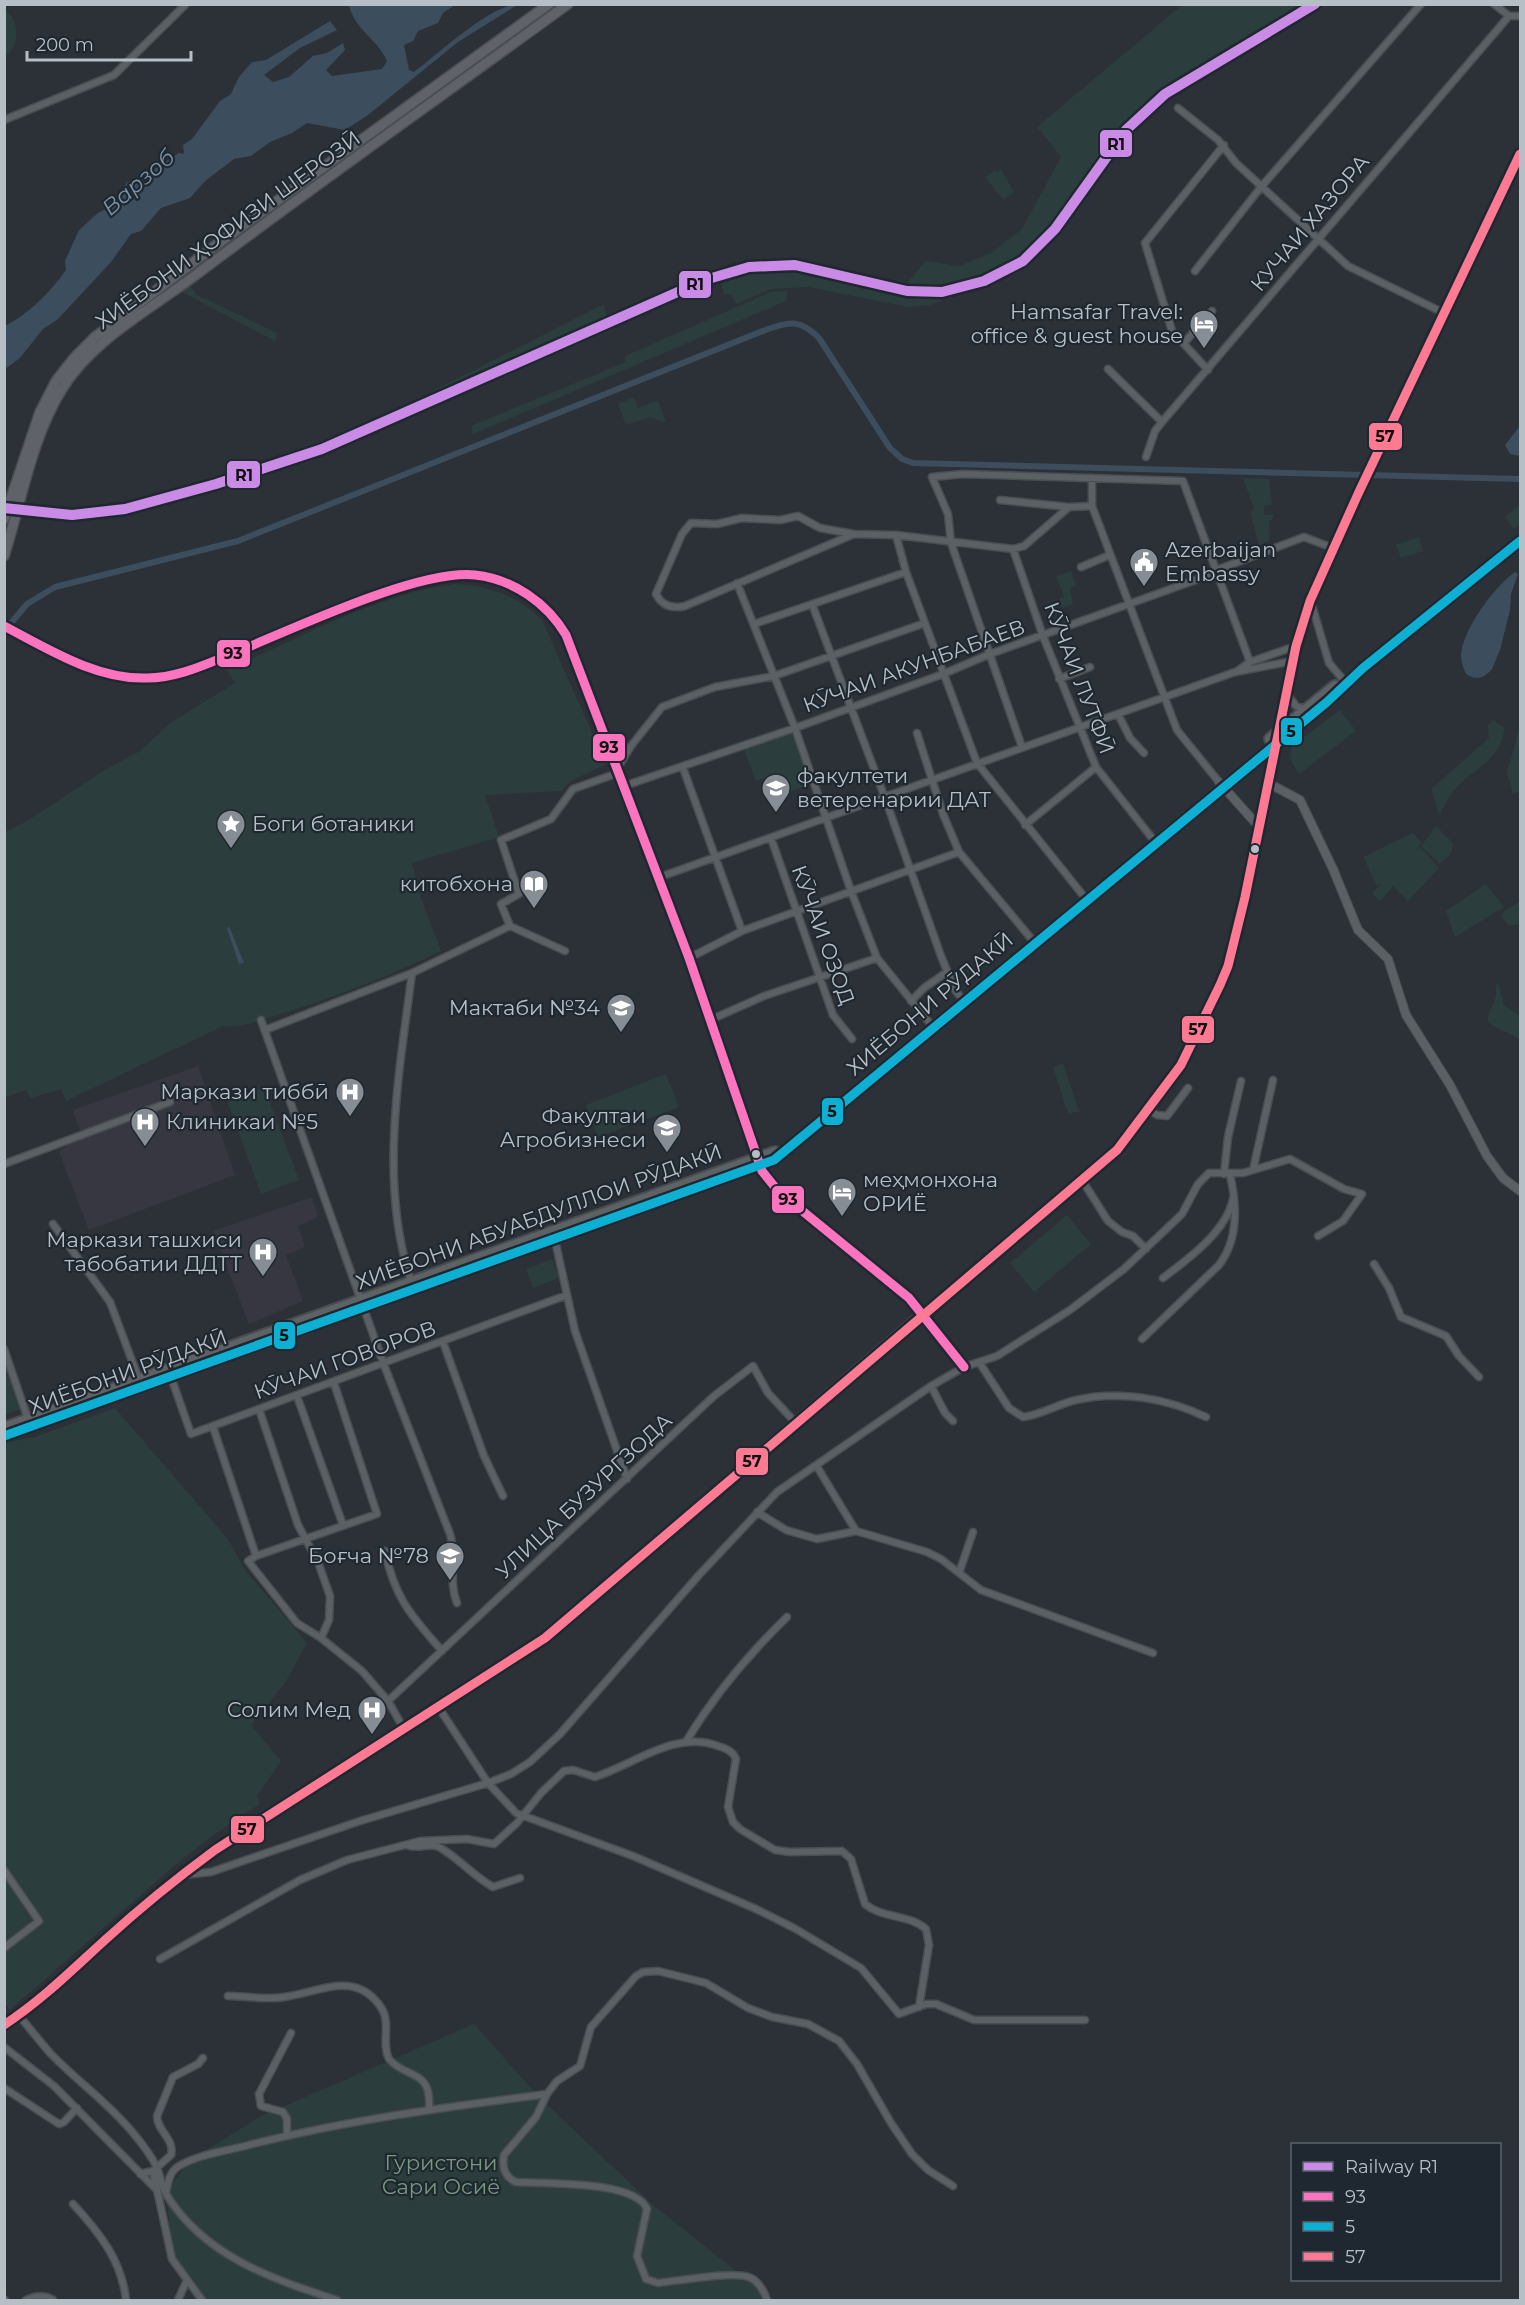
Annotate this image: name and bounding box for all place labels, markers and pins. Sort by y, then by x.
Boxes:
place label: Hamsafar Travel: office & guest house [971,299,1183,348]
hotel icon: Hamsafar Travel: office & guest house [1188,308,1220,350]
place label: Azerbaijan Embassy [1165,537,1276,586]
public building icon: Azerbaijan Embassy [1128,546,1160,588]
place label: факултети ветеренарии ДАТ [797,763,992,812]
school or university icon: факултети ветеренарии ДАТ [760,772,792,814]
place icon: Боги ботаники [215,808,247,850]
place label: Боги ботаники [252,811,415,836]
unlabelled marker [1249,843,1261,855]
library icon: китобхона [518,868,550,910]
place label: китобхона [400,871,513,896]
school or university icon: Мактаби №34 [605,992,637,1034]
place label: Мактаби №34 [449,995,600,1020]
hospital icon: Маркази тиббӣ [334,1076,366,1118]
place label: Маркази тиббӣ [160,1079,329,1104]
place label: Факултаи Агробизнеси [500,1103,646,1152]
hospital icon: Клиникаи №5 [129,1106,161,1148]
place label: Клиникаи №5 [166,1109,318,1134]
school or university icon: Факултаи Агробизнеси [651,1112,683,1154]
unlabelled marker [750,1148,762,1160]
place label: меҳмонхона ОРИЁ [863,1167,998,1216]
hotel icon: меҳмонхона ОРИЁ [826,1176,858,1218]
place label: Маркази ташхиси табобатии ДДТТ [46,1227,243,1276]
hospital icon: Маркази ташхиси табобатии ДДТТ [247,1236,279,1278]
school or university icon: Боғча №78 [434,1540,466,1582]
place label: Боғча №78 [308,1543,429,1568]
hospital icon: Солим Мед [356,1694,388,1736]
place label: Солим Мед [227,1697,351,1722]

